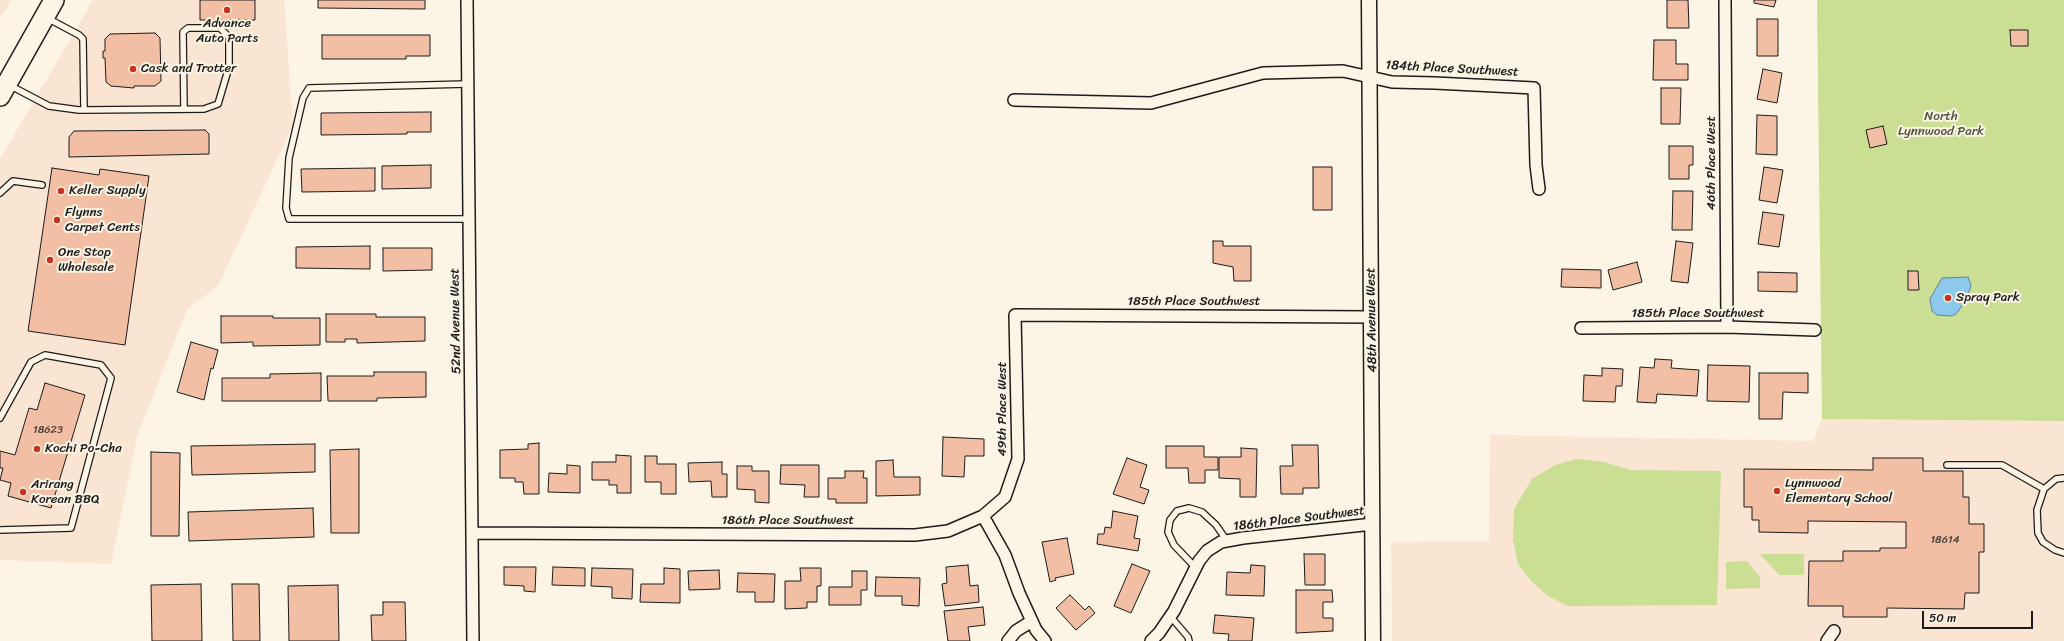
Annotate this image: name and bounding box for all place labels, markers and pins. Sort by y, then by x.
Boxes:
marker: Advance Auto Parts [222,5,232,15]
place label: Advance Auto Parts [196,16,258,47]
place label: Cask and Trotter [141,61,236,77]
marker: Cask and Trotter [128,64,138,74]
place label: Keller Supply [69,183,146,199]
marker: Keller Supply [56,186,66,196]
place label: Flynns Carpet Cents [65,205,140,236]
marker: Flynns Carpet Cents [52,215,62,225]
place label: One Stop Wholesale [58,245,114,276]
marker: One Stop Wholesale [45,255,55,265]
place label: Spray Park [1956,290,2020,306]
marker: Spray Park [1943,293,1953,303]
place label: Kochi Po-Cha [45,441,122,457]
marker: Kochi Po-Cha [32,444,42,454]
place label: Lynnwood Elementary School [1785,476,1892,507]
place label: Arirang Korean BBQ [31,477,99,508]
marker: Lynnwood Elementary School [1772,486,1782,496]
marker: Arirang Korean BBQ [18,487,28,497]

